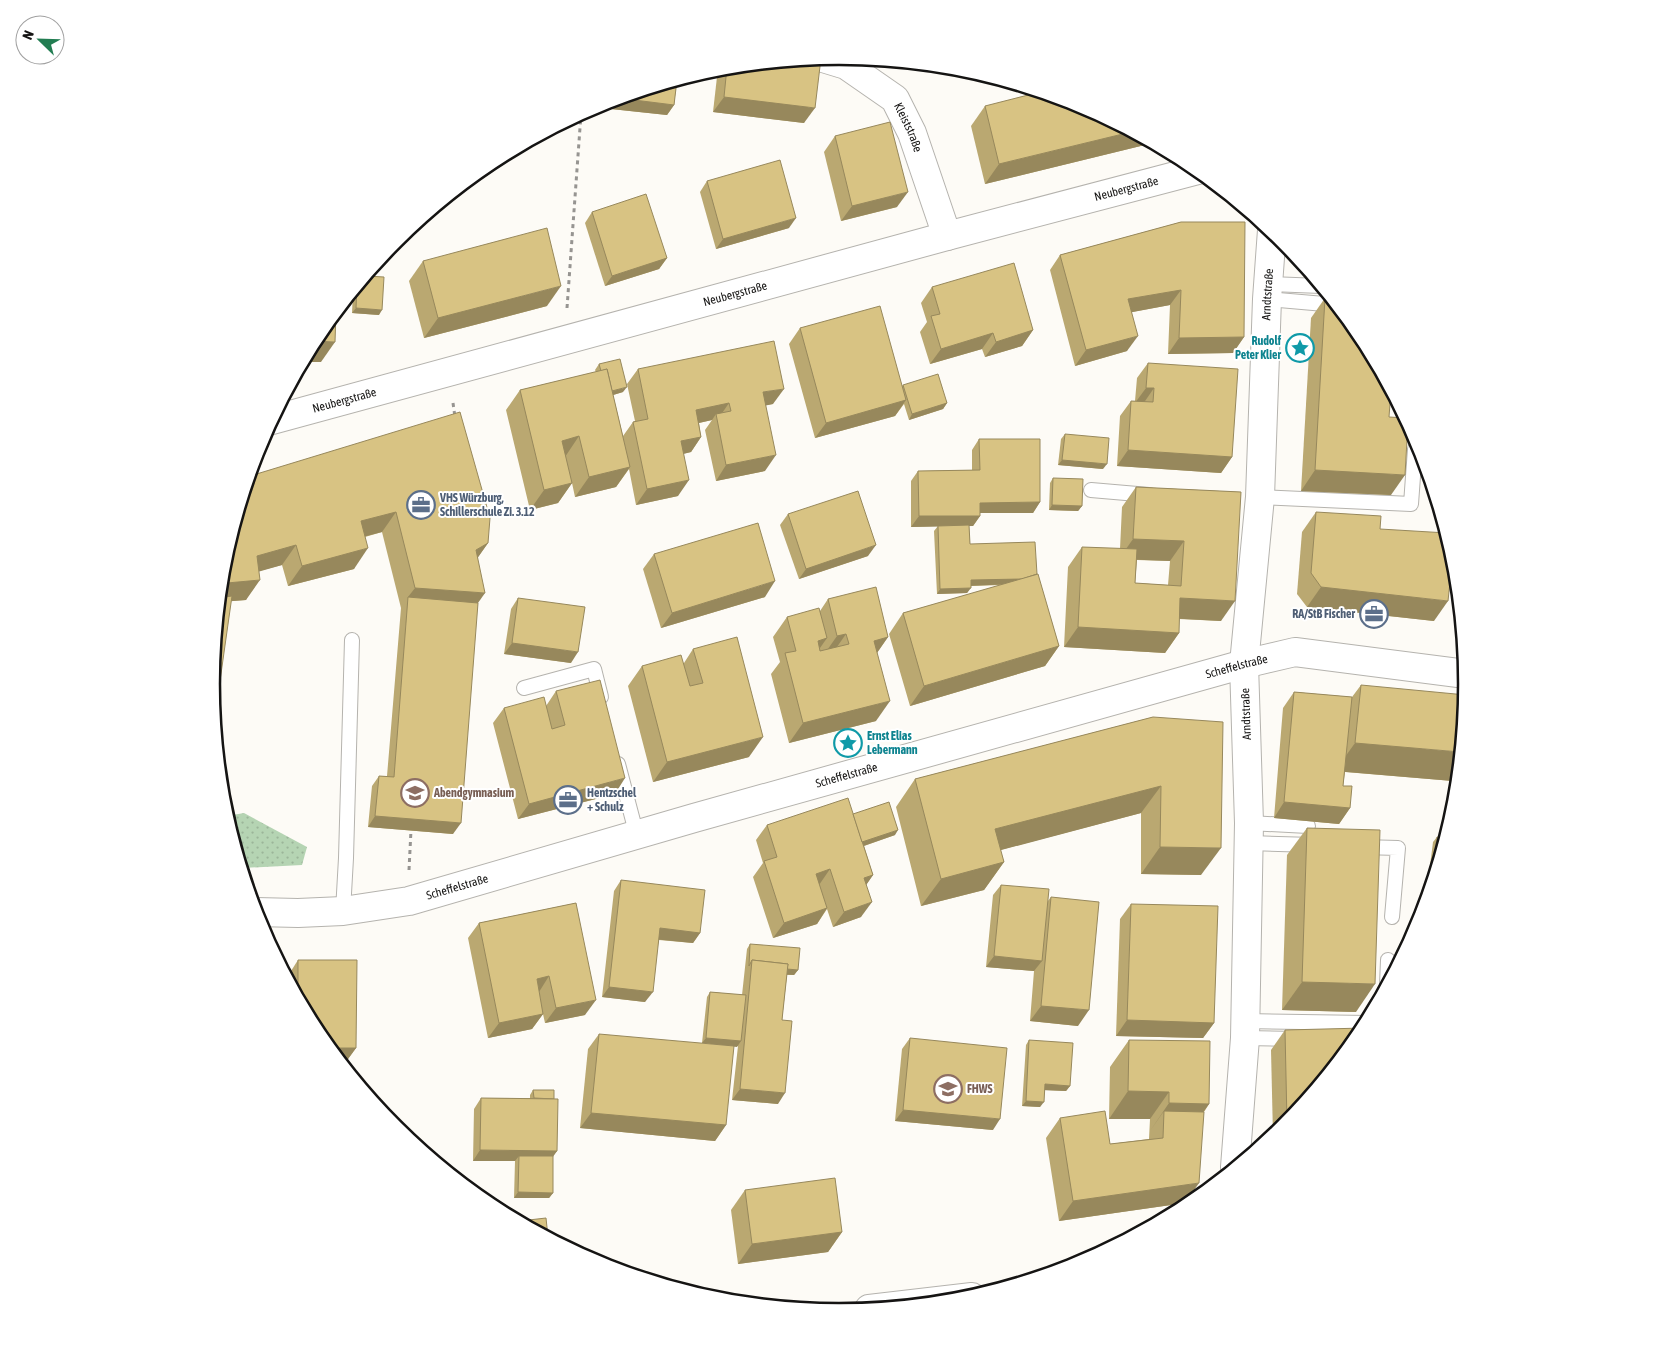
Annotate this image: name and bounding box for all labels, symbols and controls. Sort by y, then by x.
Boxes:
north arrow [15,15,65,65]
text: N [19,28,37,42]
street label: Kleiststraße [891,100,925,154]
street label: Neubergstraße [1093,174,1160,204]
street label: Arndtstraße [1259,268,1276,321]
street label: Neubergstraße [702,278,769,309]
place icon: Rudolf Peter Klier [1285,333,1315,363]
place label: Rudolf Peter Klier [1235,334,1282,362]
street label: Neubergstraße [311,385,378,416]
office icon: VHS Würzburg, Schillerschule Zi. 3.12 [406,490,436,520]
place label: VHS Würzburg, Schillerschule Zi. 3.12 [439,491,535,519]
office icon: RA/StB Fischer [1359,599,1389,629]
place label: RA/StB Fischer [1292,607,1355,621]
street label: Scheffelstraße [1204,652,1269,681]
street label: Arndtstraße [1238,688,1254,740]
place icon: Ernst Elias Lebermann [833,728,863,758]
place label: Ernst Elias Lebermann [867,729,918,757]
street label: Scheffelstraße [814,760,879,791]
school or university icon: Abendgymnasium [400,778,430,808]
office icon: Hentzschel + Schulz [553,785,583,815]
place label: Abendgymnasium [433,786,514,800]
place label: Hentzschel + Schulz [587,786,637,814]
street label: Scheffelstraße [425,871,490,903]
school or university icon: FHWS [933,1074,963,1104]
place label: FHWS [967,1082,993,1096]

